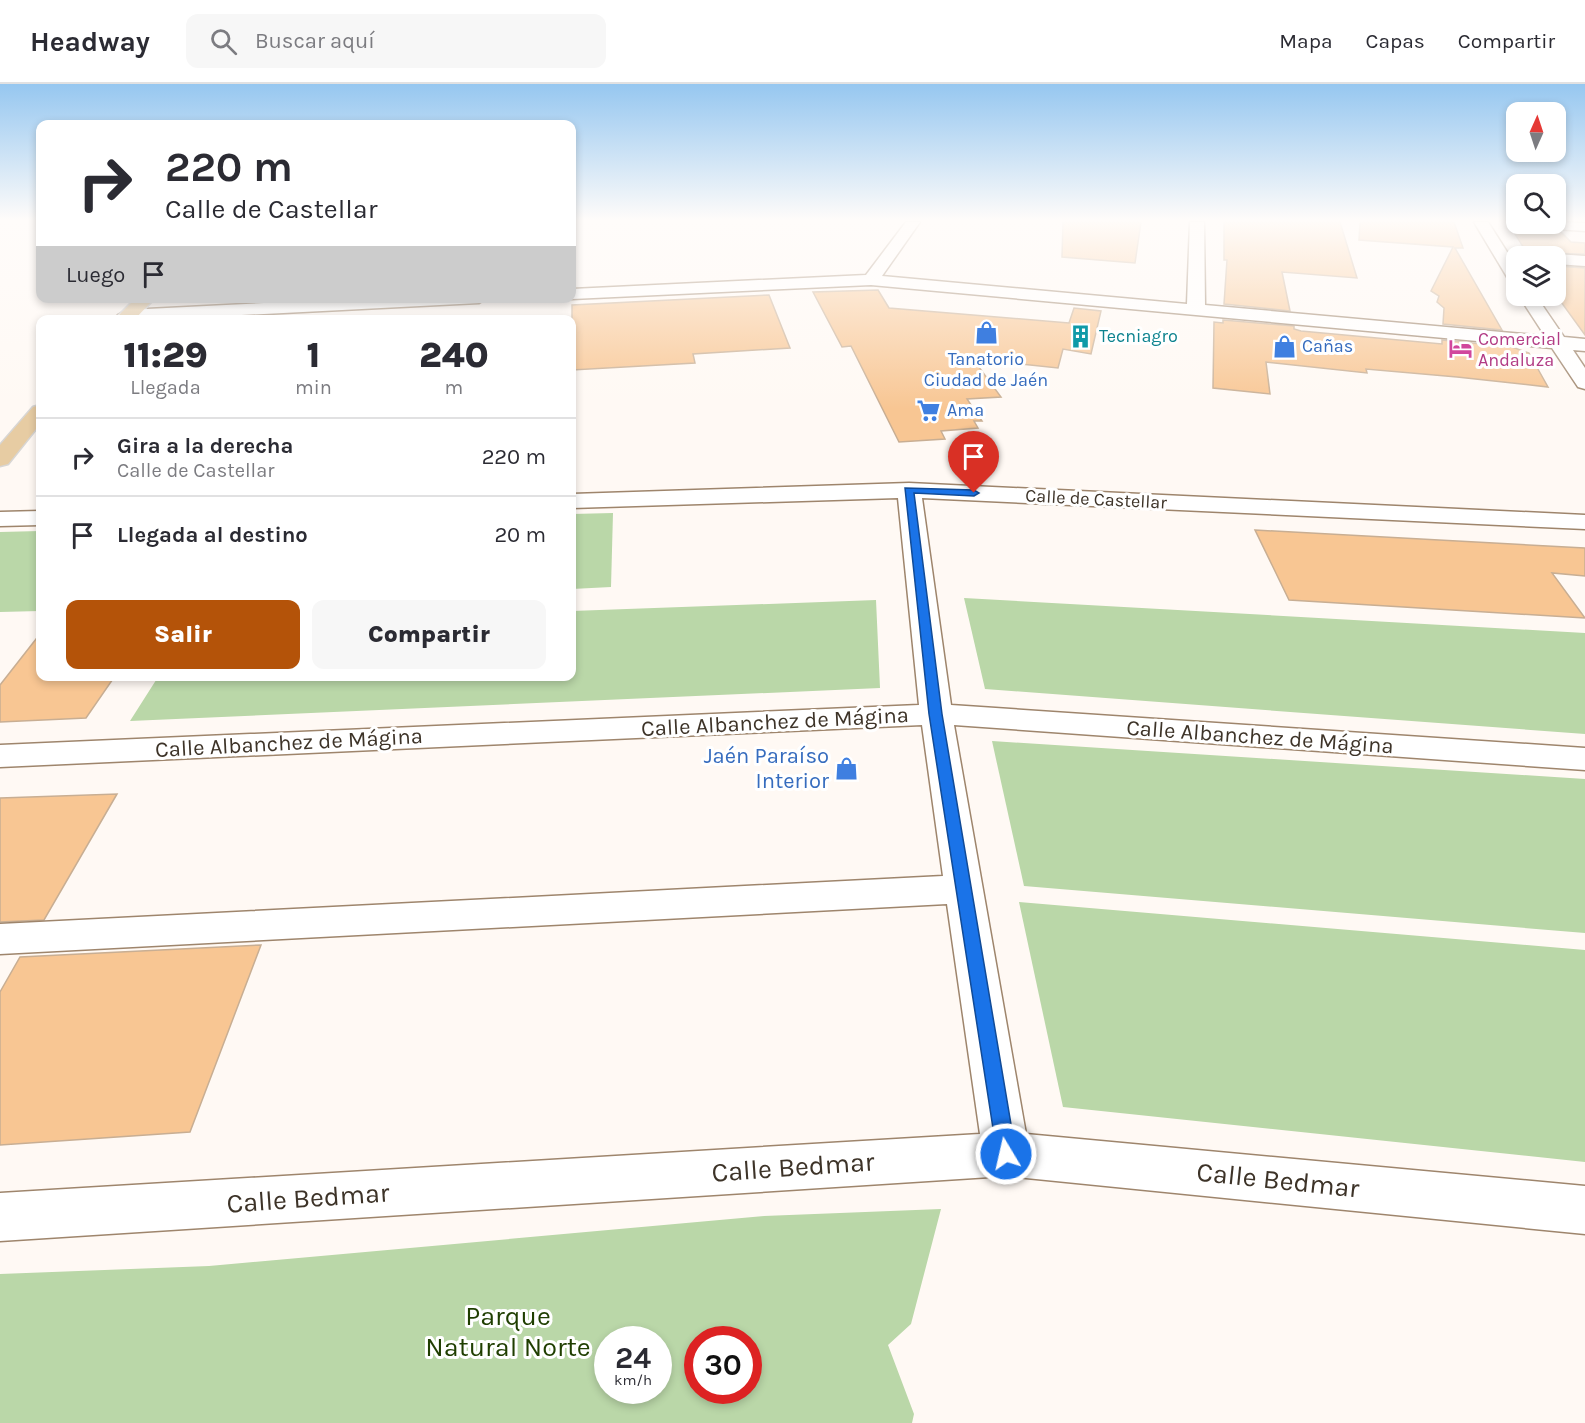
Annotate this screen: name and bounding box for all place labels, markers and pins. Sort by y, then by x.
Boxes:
shop icon: Tanatorio Ciudad de Jaén [973,320,999,346]
building icon: Tecniagro [1068,323,1094,349]
place label: Tecniagro [1099,325,1178,347]
place label: Comercial Andaluza [1478,328,1561,371]
shop icon: Cañas [1271,333,1297,359]
place label: Cañas [1302,335,1353,357]
hotel icon: Comercial Andaluza [1447,336,1473,362]
place label: Tanatorio Ciudad de Jaén [924,348,1048,391]
supermarket icon: Ama [916,397,942,423]
place label: Ama [947,399,984,421]
pin [948,431,999,493]
place label: Jaén Paraíso Interior [704,743,829,794]
shop icon: Jaén Paraíso Interior [834,756,860,782]

